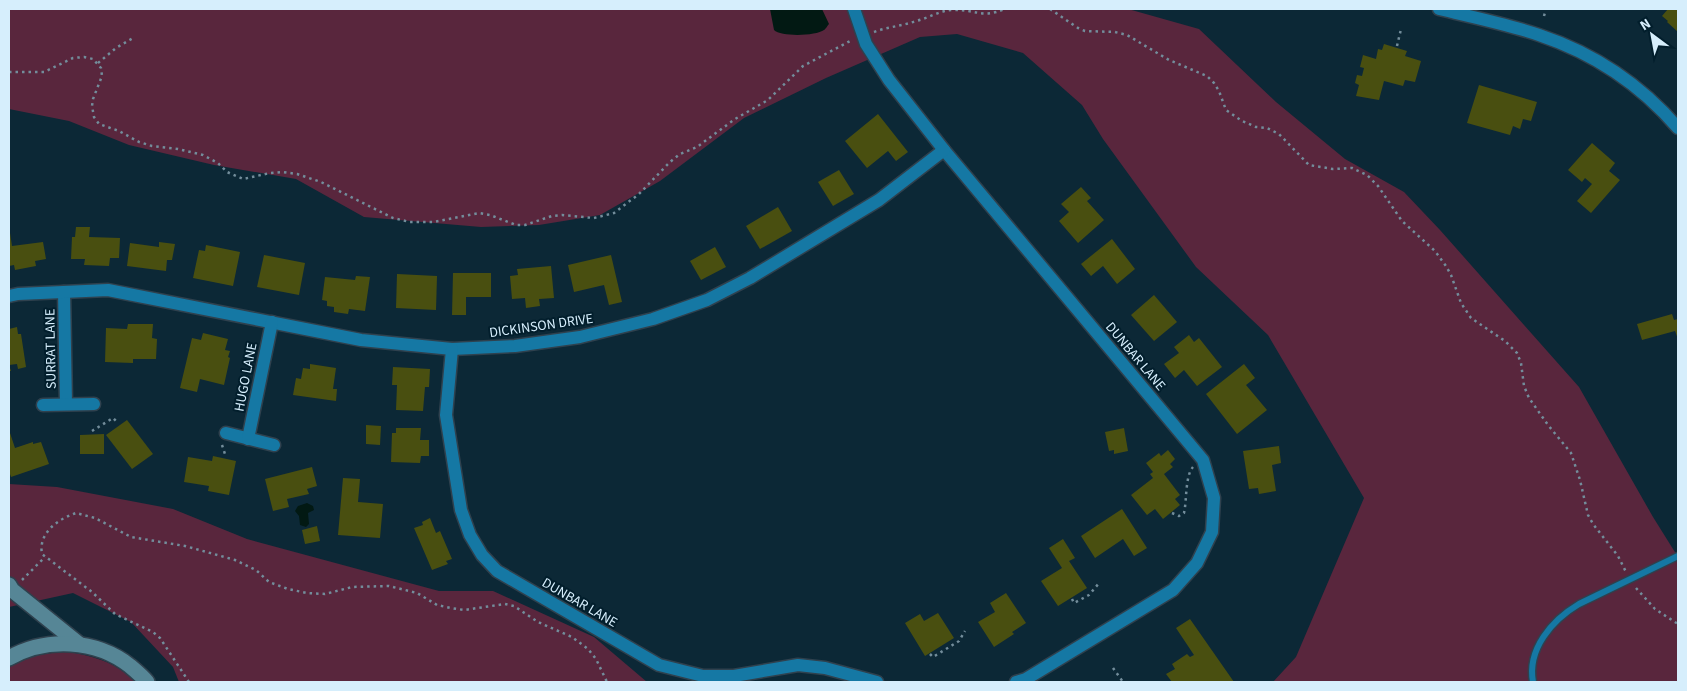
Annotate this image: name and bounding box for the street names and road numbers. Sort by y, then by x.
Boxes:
street label: SURRAT LANE [40,309,62,389]
street label: DICKINSON DRIVE [488,309,594,343]
street label: DUNBAR LANE [1101,318,1170,395]
street label: HUGO LANE [230,341,262,413]
street label: DUNBAR LANE [538,573,621,633]

